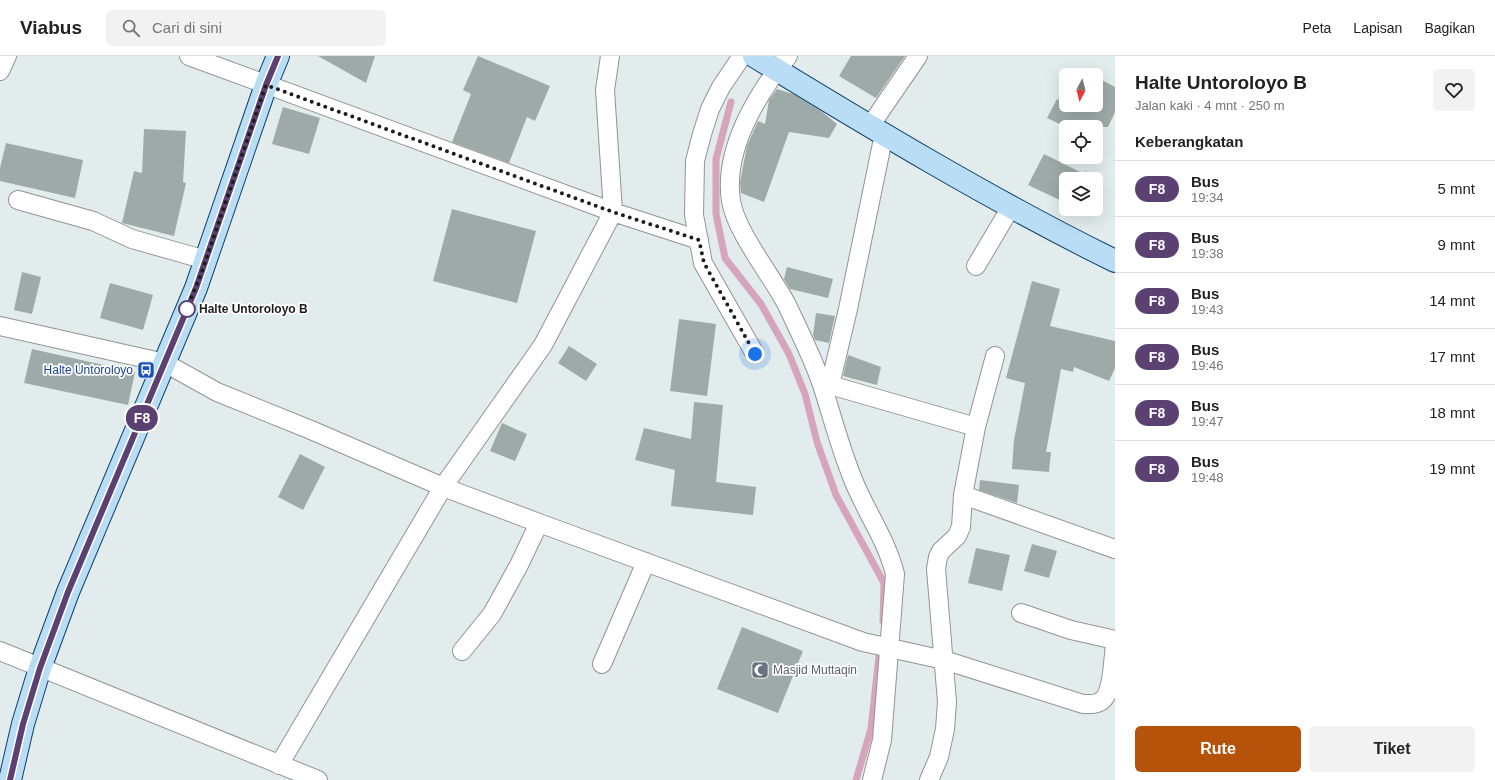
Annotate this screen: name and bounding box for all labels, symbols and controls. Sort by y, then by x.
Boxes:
search box [106,10,386,46]
text: Viabus [20,17,82,38]
icon: search [120,17,142,39]
text: Cari di sini [152,19,222,36]
text: Peta [1303,20,1331,36]
text: Lapisan [1353,20,1402,36]
text: Bagikan [1424,20,1475,36]
north arrow [1059,68,1103,112]
map controls [1059,68,1103,216]
button: heart [1433,69,1475,111]
text: Halte Untoroloyo B [1135,72,1307,93]
text: Jalan kaki · 4 mnt · 250 m [1135,98,1285,113]
button: locate [1059,120,1103,164]
text: Keberangkatan [1135,133,1243,150]
button: layers [1059,172,1103,216]
text: Bus [1191,173,1219,190]
text: 5 mnt [1437,180,1475,197]
text: F8 [1149,181,1165,197]
text: 19:34 [1191,190,1224,205]
text: Bus [1191,229,1219,246]
text: 9 mnt [1437,236,1475,253]
text: F8 [1149,237,1165,253]
text: 19:38 [1191,246,1224,261]
text: Bus [1191,285,1219,302]
text: 14 mnt [1429,292,1475,309]
text: F8 [1149,293,1165,309]
marker: Halte Untoroloyo B [178,300,196,318]
place label: Halte Untoroloyo B [199,302,308,316]
text: 19:43 [1191,302,1224,317]
text: Bus [1191,341,1219,358]
your location [745,344,765,364]
text: 17 mnt [1429,348,1475,365]
text: F8 [1149,349,1165,365]
text: 19:46 [1191,358,1224,373]
bus stop icon: Halte Untoroloyo [136,360,156,380]
place label: Halte Untoroloyo [44,363,133,377]
text: Bus [1191,397,1219,414]
text: 18 mnt [1429,404,1475,421]
line badge: F8 [124,405,160,431]
text: F8 [1149,405,1165,421]
text: F8 [134,410,150,426]
text: 19:47 [1191,414,1224,429]
text: Bus [1191,453,1219,470]
text: 19 mnt [1429,460,1475,477]
text: F8 [1149,461,1165,477]
text: 19:48 [1191,470,1224,485]
mosque icon: Masjid Muttaqin [750,660,770,680]
place label: Masjid Muttaqin [773,663,857,677]
button: Rute [1135,726,1301,772]
button: Tiket [1309,726,1475,772]

